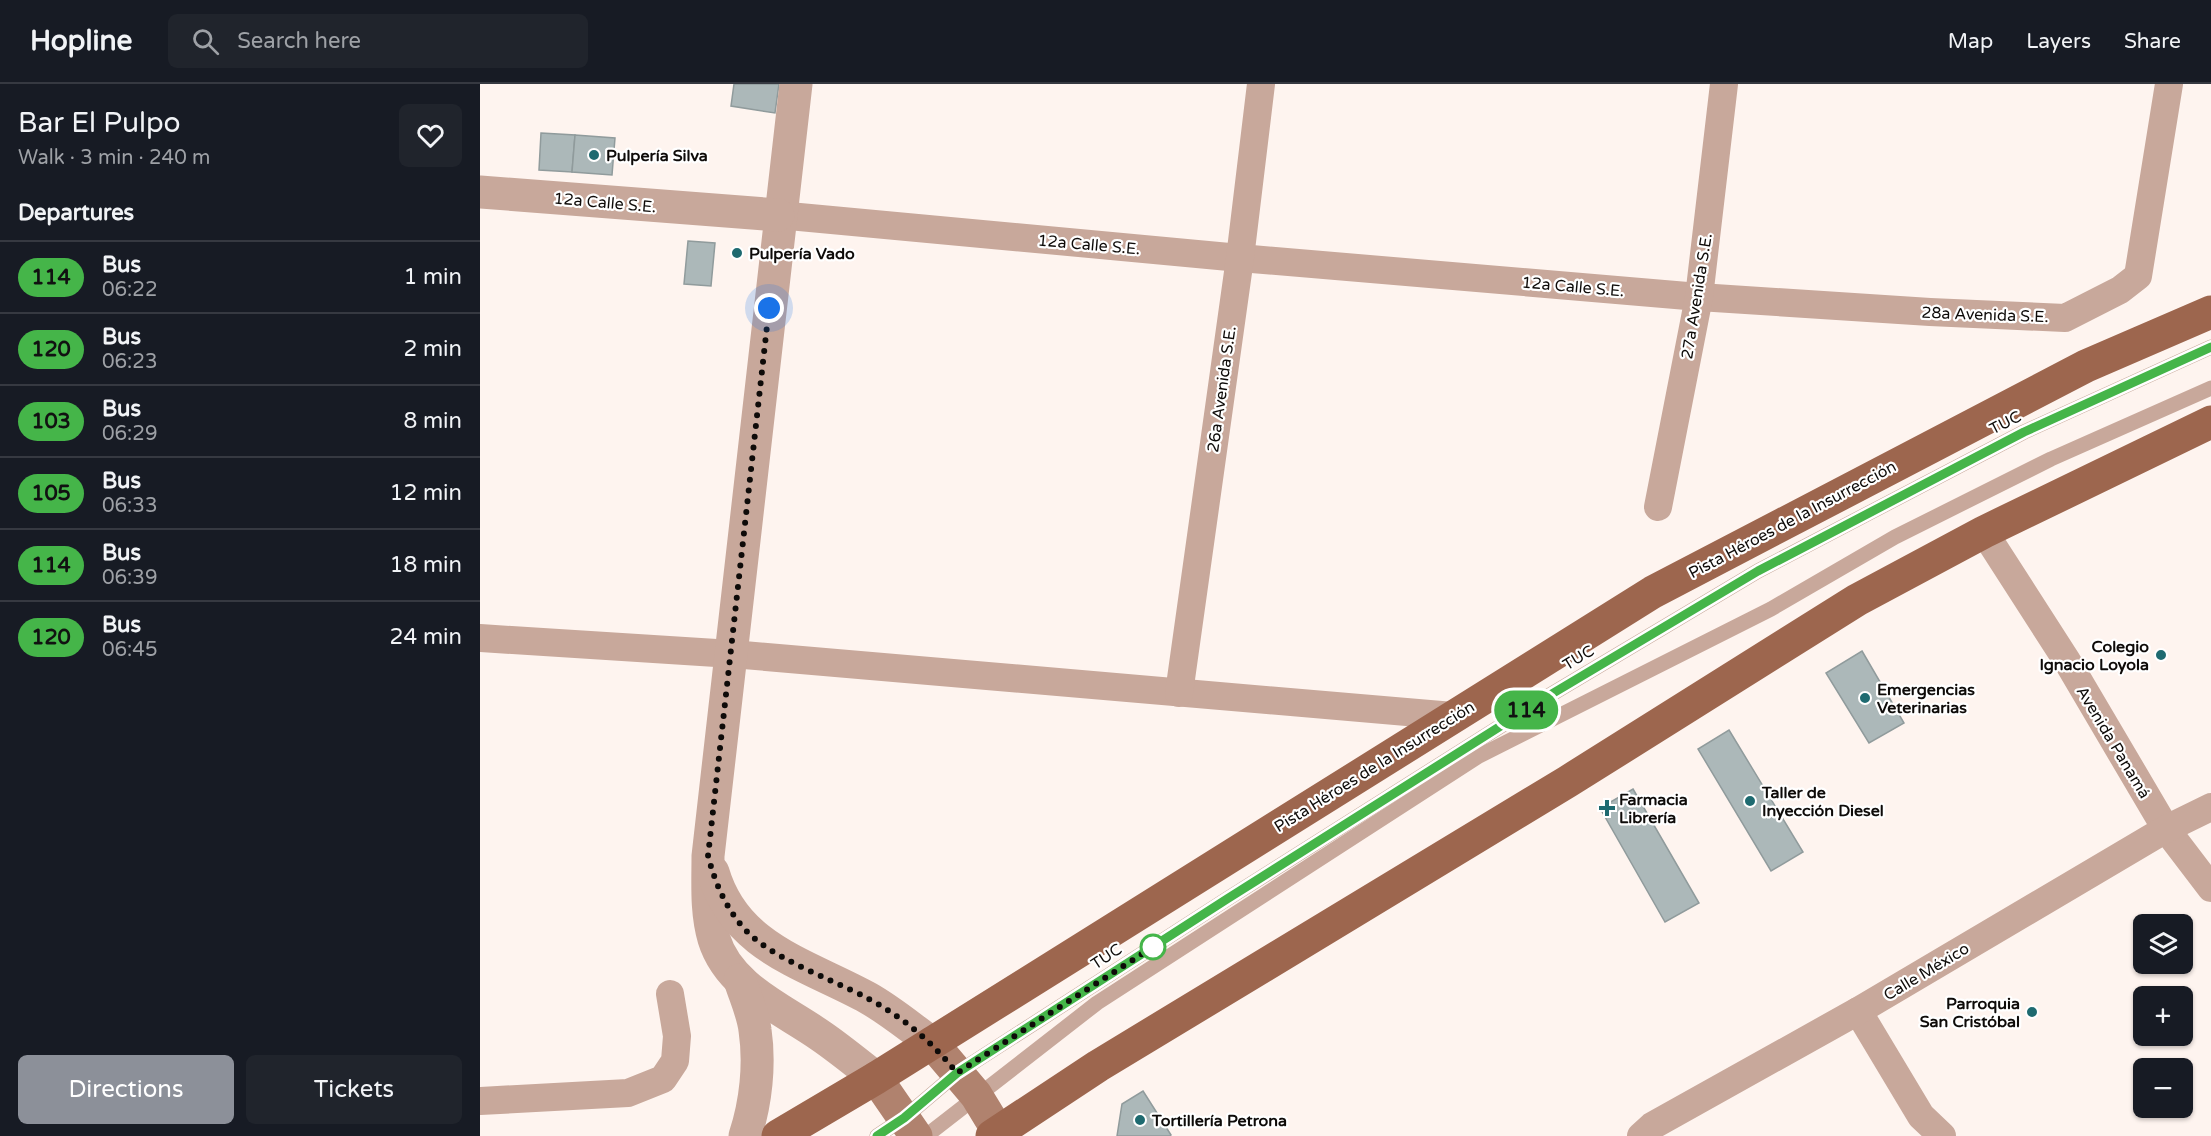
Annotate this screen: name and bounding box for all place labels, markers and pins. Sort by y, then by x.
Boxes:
place label: Pulpería Silva [606,146,708,166]
marker: Pulpería Silva [587,148,601,162]
place label: Pulpería Vado [749,244,855,264]
marker: Pulpería Vado [730,246,744,260]
place label: Colegio Ignacio Loyola [2039,637,2149,675]
marker: Colegio Ignacio Loyola [2154,648,2168,662]
place label: Emergencias Veterinarias [1877,680,1975,718]
marker: Emergencias Veterinarias [1858,691,1872,705]
place label: Taller de Inyección Diesel [1761,783,1884,821]
place label: Farmacia Librería [1619,790,1688,828]
marker: Taller de Inyección Diesel [1743,794,1757,808]
marker: Farmacia Librería [1600,801,1614,815]
unlabelled marker [1140,934,1166,960]
place label: Parroquia San Cristóbal [1920,994,2020,1032]
marker: Parroquia San Cristóbal [2025,1005,2039,1019]
place label: Tortillería Petrona [1151,1111,1287,1131]
marker: Tortillería Petrona [1133,1113,1147,1127]

